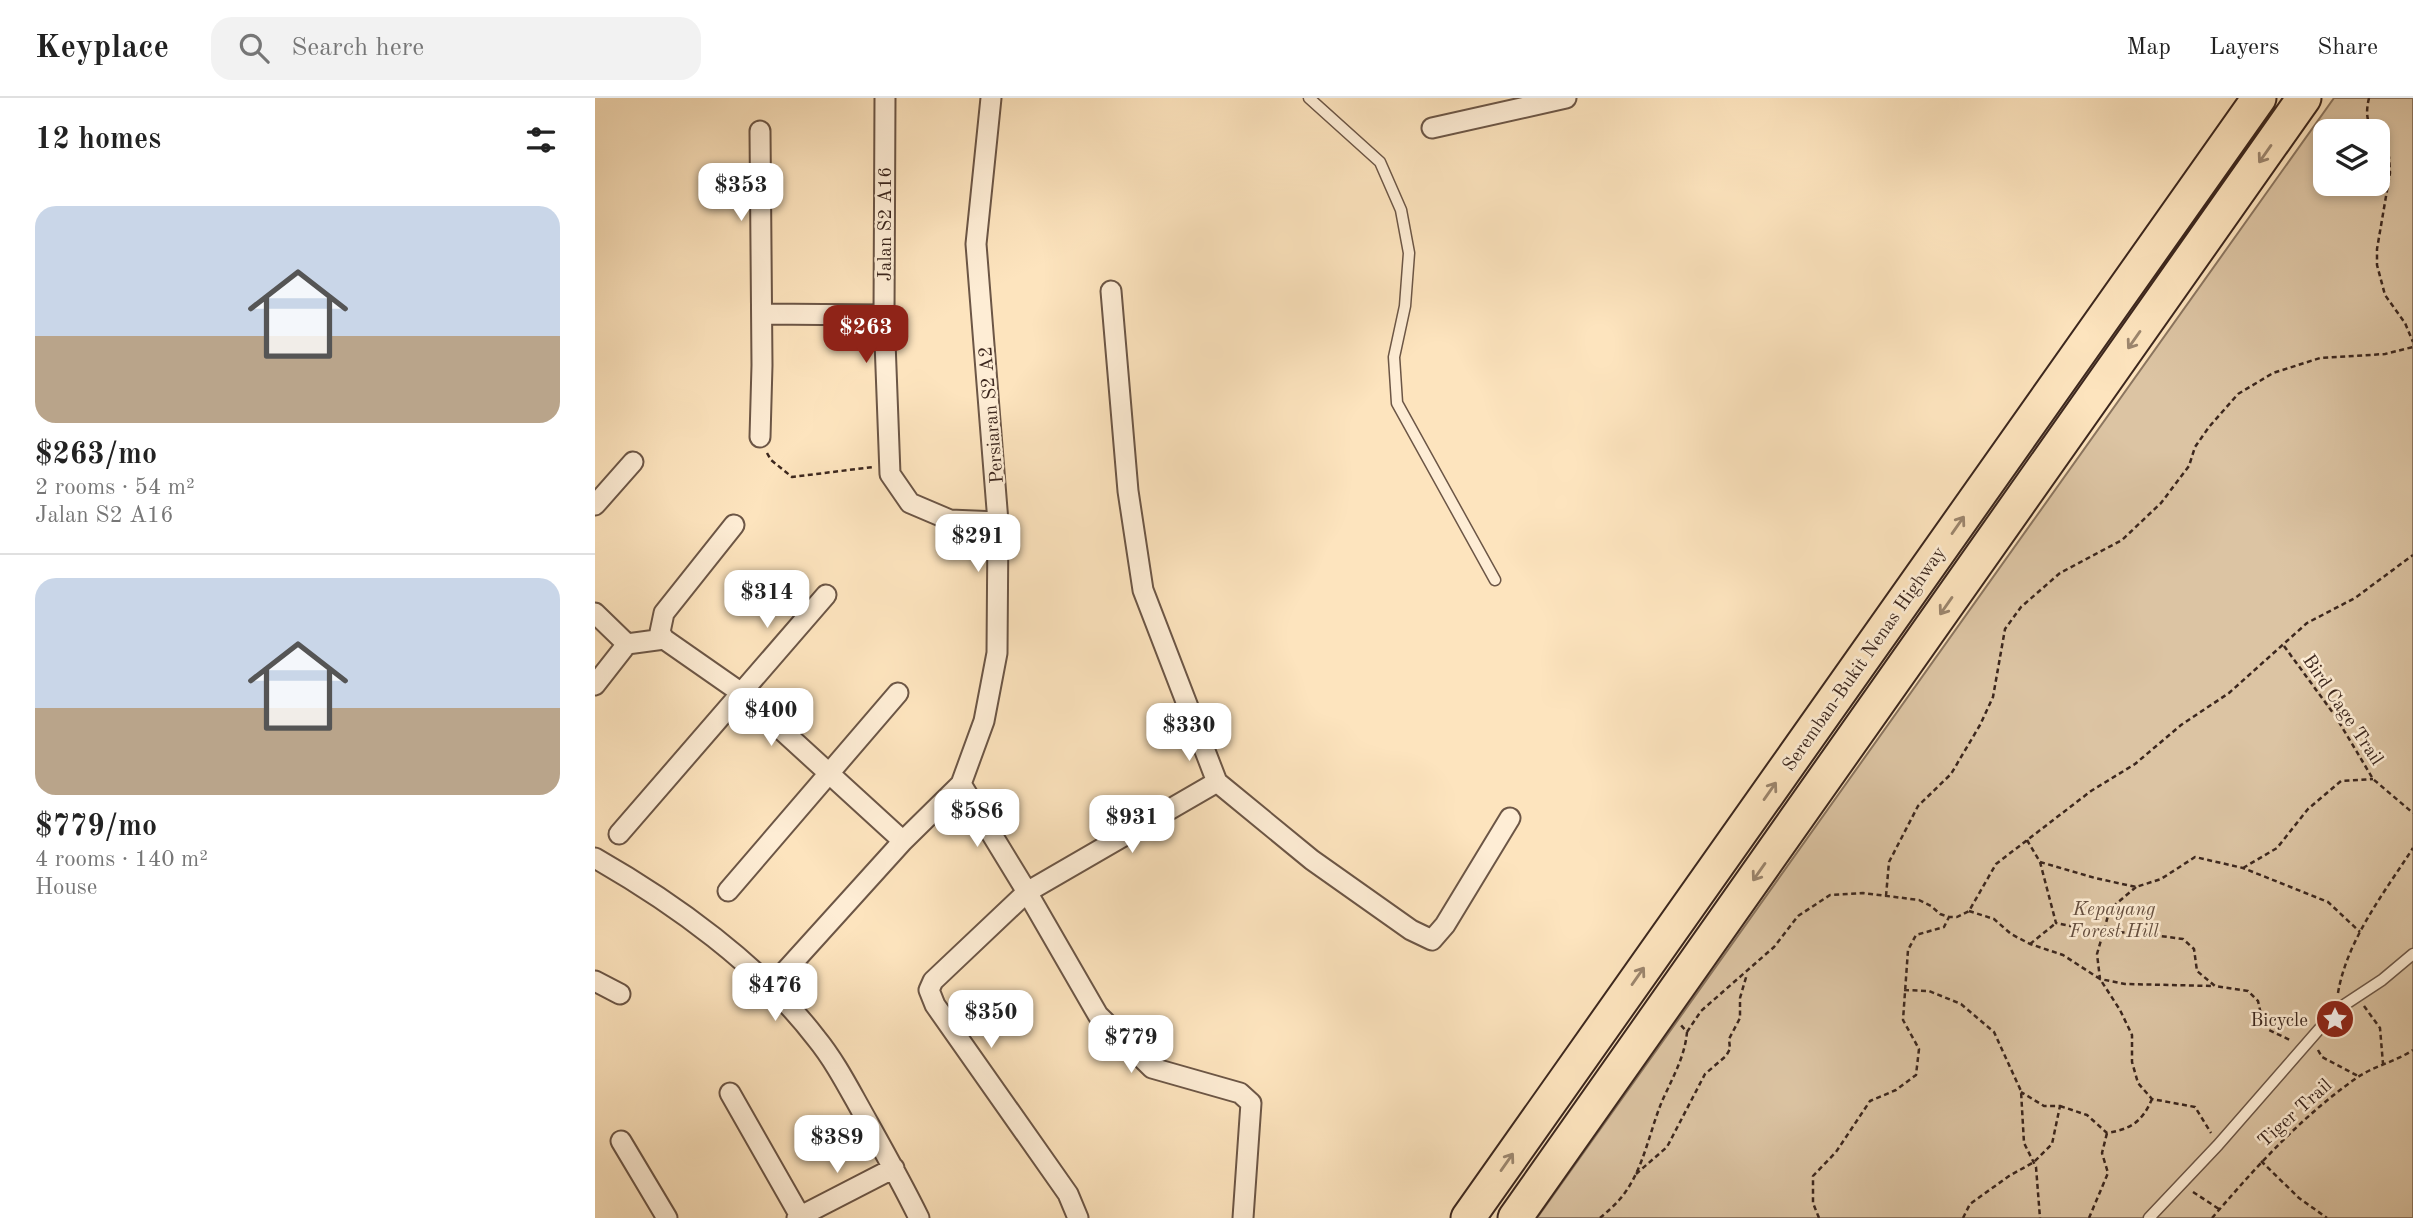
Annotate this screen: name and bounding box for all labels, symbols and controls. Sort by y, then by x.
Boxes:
search box [211,17,701,80]
icon: search [235,29,273,67]
text: Keyplace [35,32,169,65]
text: Search here [291,35,424,61]
text: Map [2127,36,2171,60]
text: Layers [2209,36,2279,60]
text: Share [2317,36,2378,60]
map controls [2313,119,2390,196]
button: layers [2313,119,2390,196]
icon: filters [522,121,560,159]
text: 12 homes [35,125,161,155]
one-way arrow [2258,144,2272,163]
pin: $353 [700,164,782,223]
street label: Jalan S2 A16 [877,167,896,281]
text: $353 [714,174,768,197]
icon: home [235,251,361,377]
pin: $263 [825,306,907,365]
text: $263 [839,316,893,339]
one-way arrow [2127,330,2141,349]
street label: Persiaran S2 A2 [977,345,1008,484]
text: $263/mo [35,440,157,470]
text: 2 rooms · 54 m² [35,476,195,499]
text: Jalan S2 A16 [35,504,174,527]
pin: $291 [937,514,1019,574]
one-way arrow [1950,516,1965,535]
text: $291 [951,525,1005,548]
street label: Seremban-Bukit Nenas Highway [1780,544,1950,775]
pin: $314 [726,570,808,630]
text: $314 [740,581,794,604]
one-way arrow [1939,596,1954,615]
icon: home [235,623,361,749]
street label: Bird Cage Trail [2298,652,2386,769]
pin: $400 [730,688,812,748]
text: $400 [744,699,798,722]
pin: $330 [1148,704,1230,763]
text: $330 [1162,714,1216,737]
one-way arrow [1763,782,1777,801]
pin: $586 [936,790,1018,849]
pin: $931 [1091,796,1173,855]
text: $586 [950,800,1004,823]
text: $931 [1105,806,1159,829]
text: $779/mo [35,812,157,842]
text: 4 rooms · 140 m² [35,848,208,871]
one-way arrow [1752,862,1766,881]
text: House [35,876,97,899]
park label: Kepayang Forest Hill [2068,901,2159,942]
pin: $476 [734,964,816,1023]
one-way arrow [1631,967,1645,986]
text: $476 [748,974,802,997]
pin: $350 [950,990,1032,1050]
place icon: Bicycle [2314,998,2356,1040]
text: $350 [964,1001,1018,1024]
place label: Bicycle [2250,1012,2308,1031]
pin: $779 [1090,1016,1172,1075]
text: $779 [1104,1026,1158,1049]
street label: Tiger Trail [2255,1076,2336,1152]
pin: $389 [796,1116,878,1175]
text: $389 [810,1126,864,1149]
one-way arrow [1500,1153,1514,1172]

